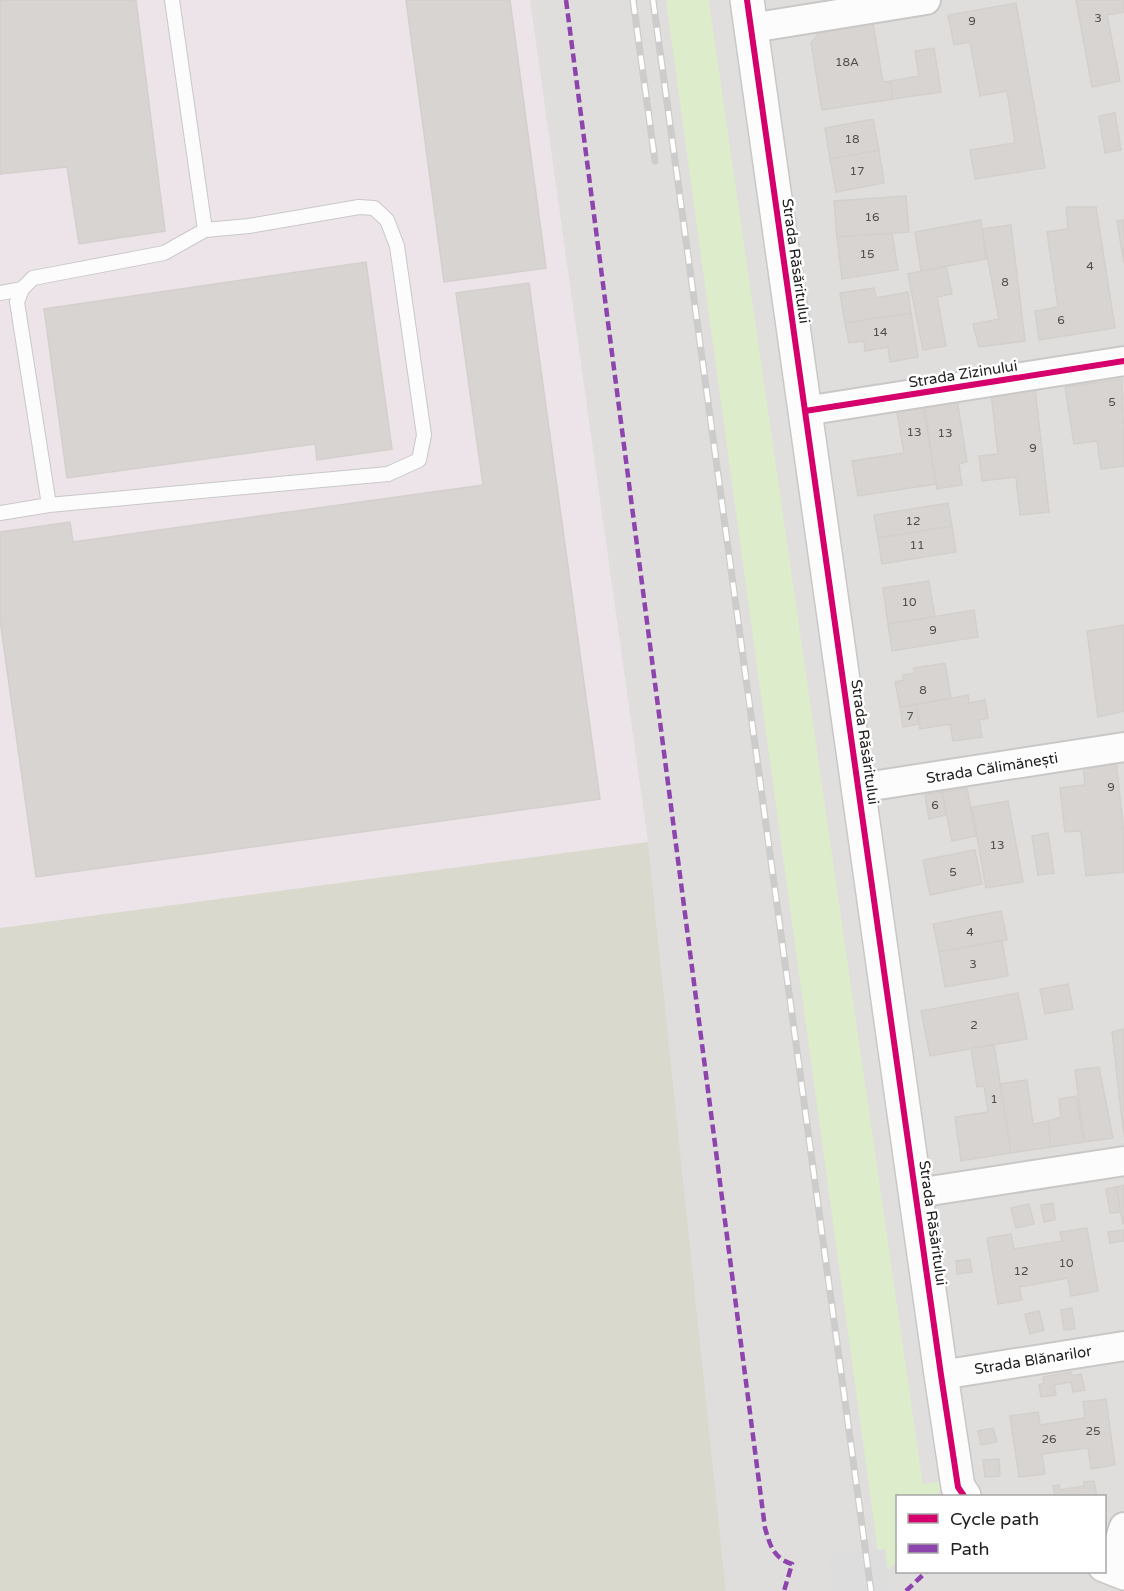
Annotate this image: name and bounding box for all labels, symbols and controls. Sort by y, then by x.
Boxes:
house number: 3 [1094,11,1102,25]
house number: 9 [968,14,976,28]
house number: 18A [835,55,859,69]
house number: 18 [844,132,860,146]
house number: 17 [849,164,865,178]
street label: Strada Răsăritului [778,197,814,325]
house number: 16 [864,210,880,224]
house number: 15 [859,247,875,261]
house number: 4 [1086,259,1094,273]
house number: 8 [1001,275,1009,289]
house number: 6 [1057,313,1065,327]
house number: 14 [872,325,888,339]
street label: Strada Zizinului [907,357,1019,391]
house number: 5 [1108,395,1116,409]
house number: 13 [906,425,922,439]
house number: 13 [937,426,953,440]
house number: 9 [1029,441,1037,455]
house number: 12 [905,514,921,528]
house number: 11 [909,538,925,552]
house number: 10 [901,595,917,609]
house number: 9 [929,623,937,637]
street label: Strada Răsăritului [847,678,883,806]
house number: 8 [919,683,927,697]
house number: 7 [906,709,914,723]
street label: Strada Călimănești [925,749,1059,787]
house number: 9 [1107,780,1115,794]
house number: 6 [931,798,939,812]
house number: 13 [989,838,1005,852]
house number: 5 [949,865,957,879]
house number: 4 [966,925,974,939]
house number: 3 [969,957,977,971]
house number: 2 [970,1018,978,1032]
house number: 1 [990,1092,998,1106]
street label: Strada Răsăritului [915,1159,951,1287]
house number: 10 [1058,1256,1074,1270]
house number: 12 [1013,1264,1029,1278]
street label: Strada Blănarilor [973,1342,1093,1378]
house number: 25 [1085,1424,1101,1438]
house number: 26 [1041,1432,1057,1446]
legend [896,1495,1106,1573]
text: Cycle path [950,1508,1039,1530]
text: Path [950,1538,989,1560]

